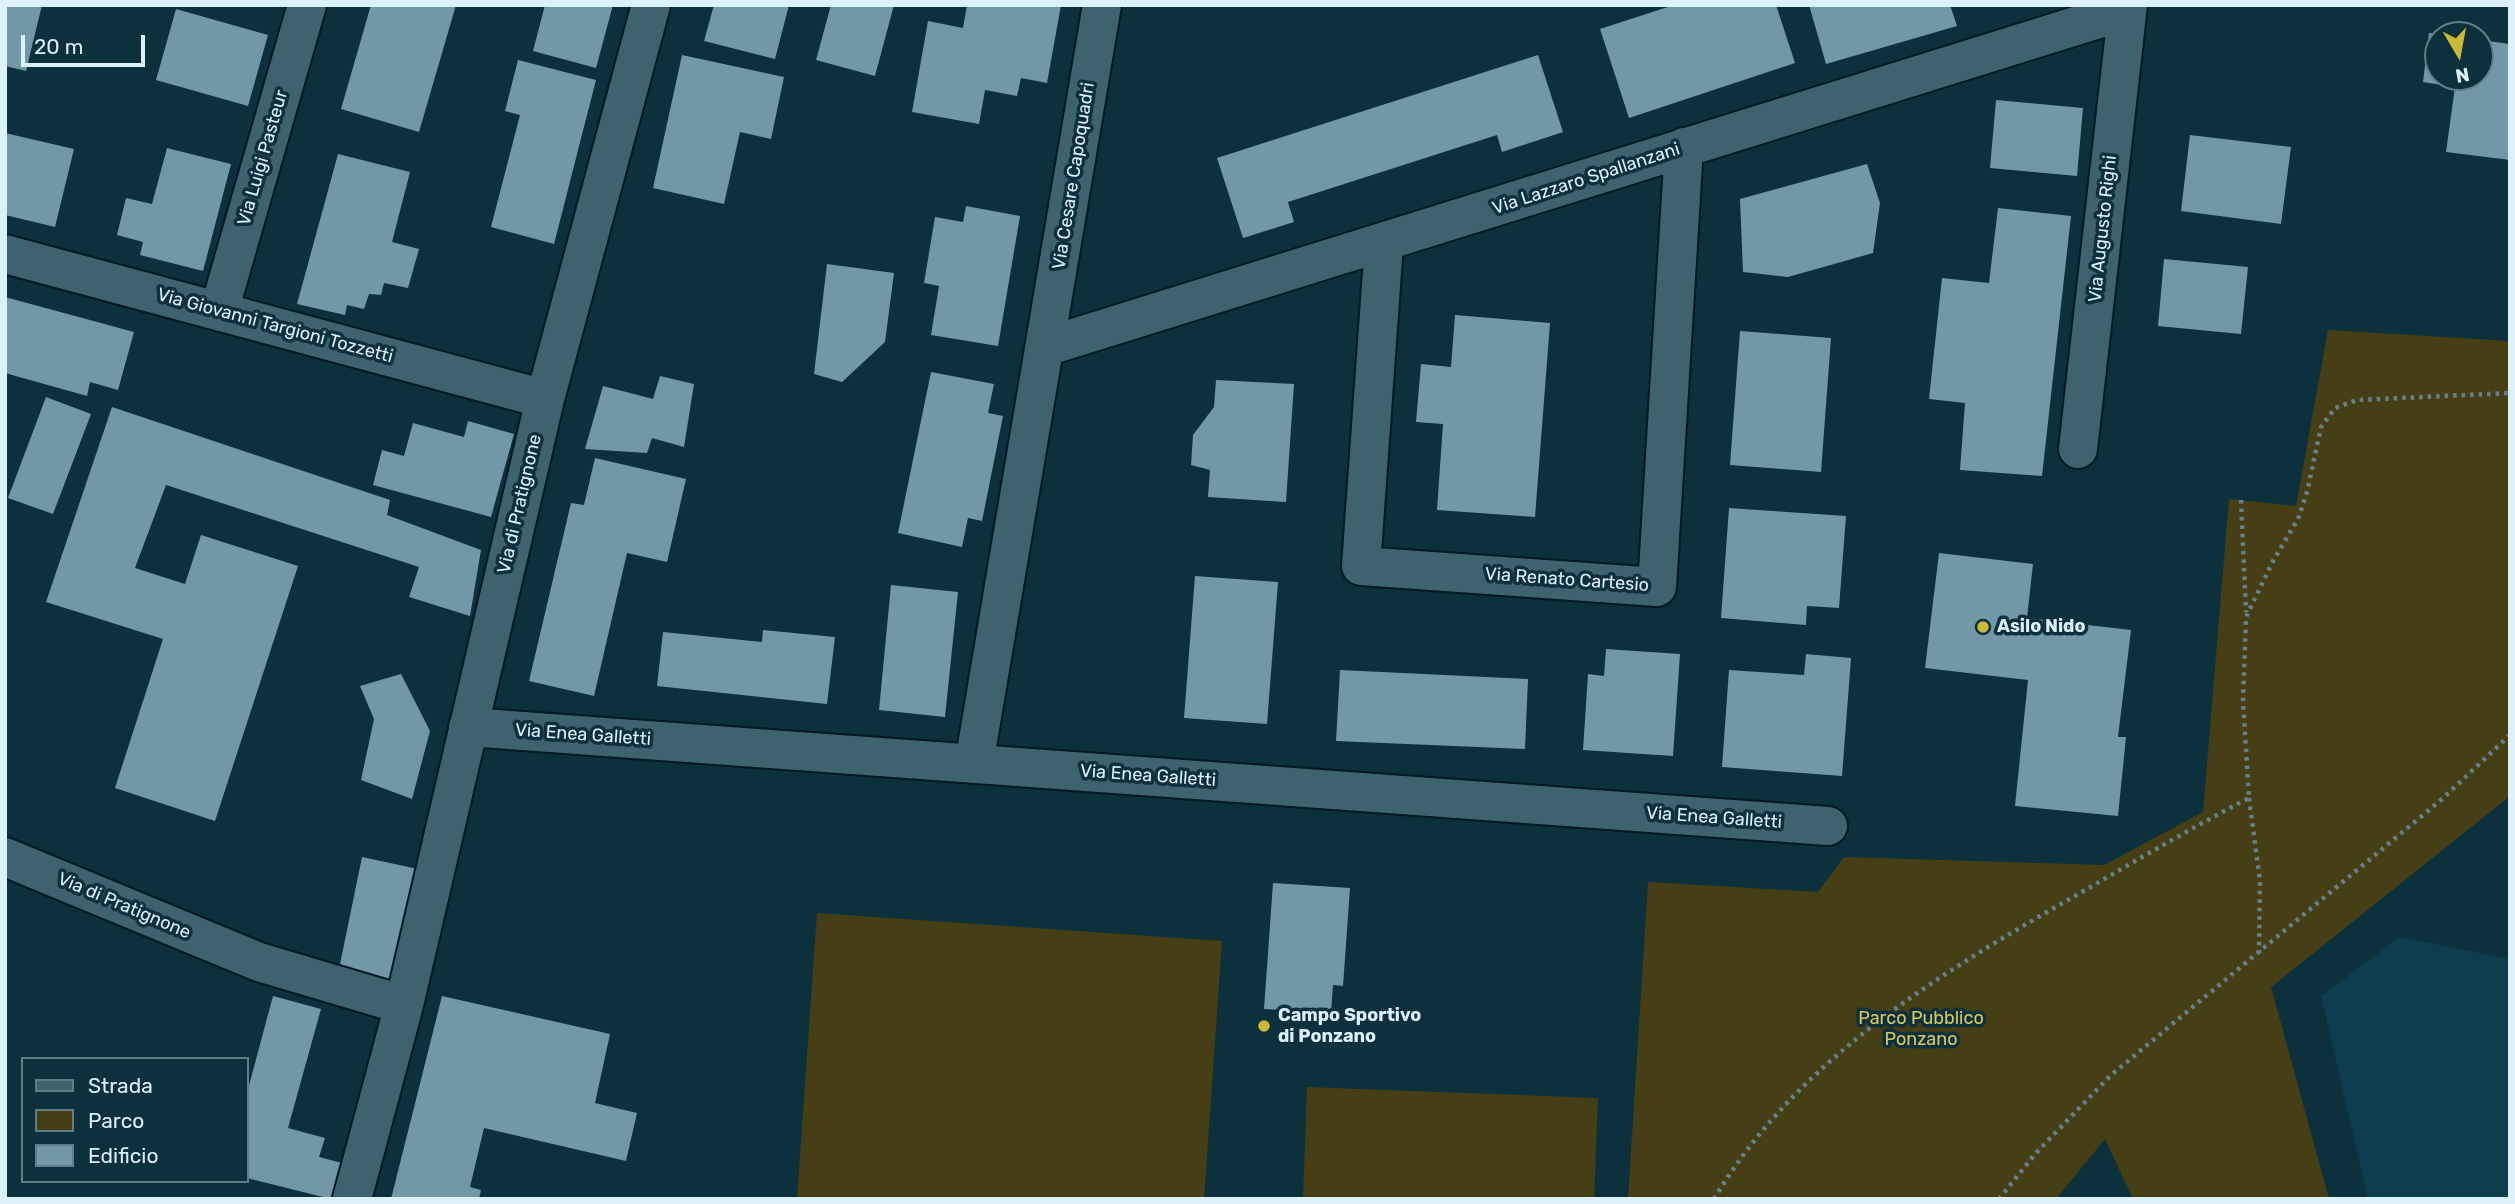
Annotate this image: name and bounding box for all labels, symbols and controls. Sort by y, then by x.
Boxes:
scale bar [24,21,149,65]
north arrow [2424,21,2494,91]
text: 20 m [34,34,83,59]
text: N [2454,63,2471,88]
street label: Via Cesare Capoquadri [1049,81,1099,271]
street label: Via Luigi Pasteur [233,88,293,228]
street label: Via Lazzaro Spallanzani [1489,138,1683,220]
street label: Via Augusto Righi [2085,154,2121,304]
street label: Via Giovanni Targioni Tozzetti [155,284,395,368]
street label: Via di Pratignone [493,432,547,576]
street label: Via Renato Cartesio [1484,563,1650,597]
place label: Asilo Nido [1997,616,2085,638]
marker: Asilo Nido [1975,619,1991,635]
street label: Via Enea Galletti [514,719,652,751]
street label: Via Enea Galletti [1079,760,1217,792]
street label: Via Enea Galletti [1645,802,1783,834]
street label: Via di Pratignone [54,868,194,944]
place label: Campo Sportivo di Ponzano [1278,1005,1421,1048]
park label: Parco Pubblico Ponzano [1858,1008,1984,1050]
marker: Campo Sportivo di Ponzano [1256,1018,1272,1034]
legend [21,1057,248,1183]
text: Strada [88,1073,153,1098]
text: Parco [88,1108,144,1133]
text: Edificio [88,1143,158,1168]

